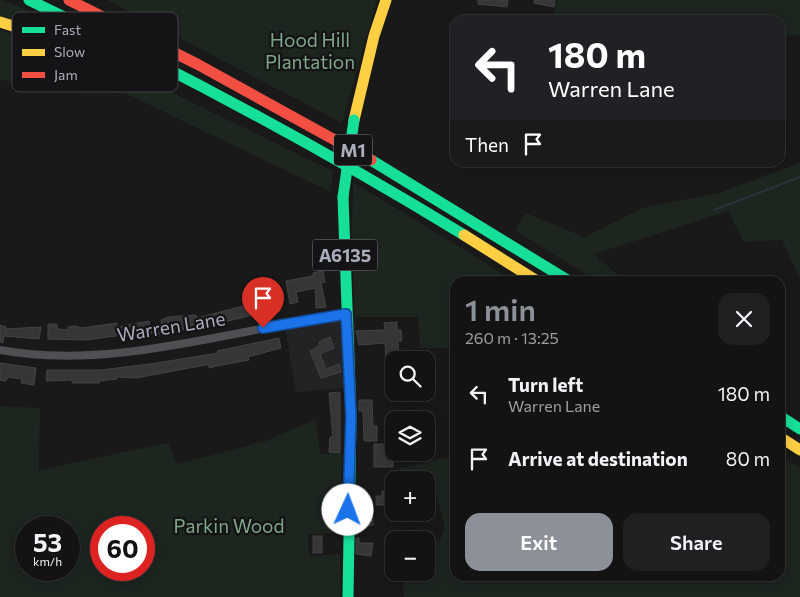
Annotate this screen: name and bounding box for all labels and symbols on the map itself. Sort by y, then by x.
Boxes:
legend [12,12,178,92]
text: Fast [54,21,81,38]
park label: Hood Hill Plantation [265,28,355,73]
text: Slow [54,43,85,60]
text: Jam [54,66,78,83]
road number: M1 [334,134,372,166]
road number: A6135 [312,240,378,270]
pin [242,277,284,328]
street label: Warren Lane [115,306,227,346]
position arrow [321,483,373,535]
park label: Parkin Wood [174,514,284,537]
speed limit sign: 60 [90,516,155,581]

